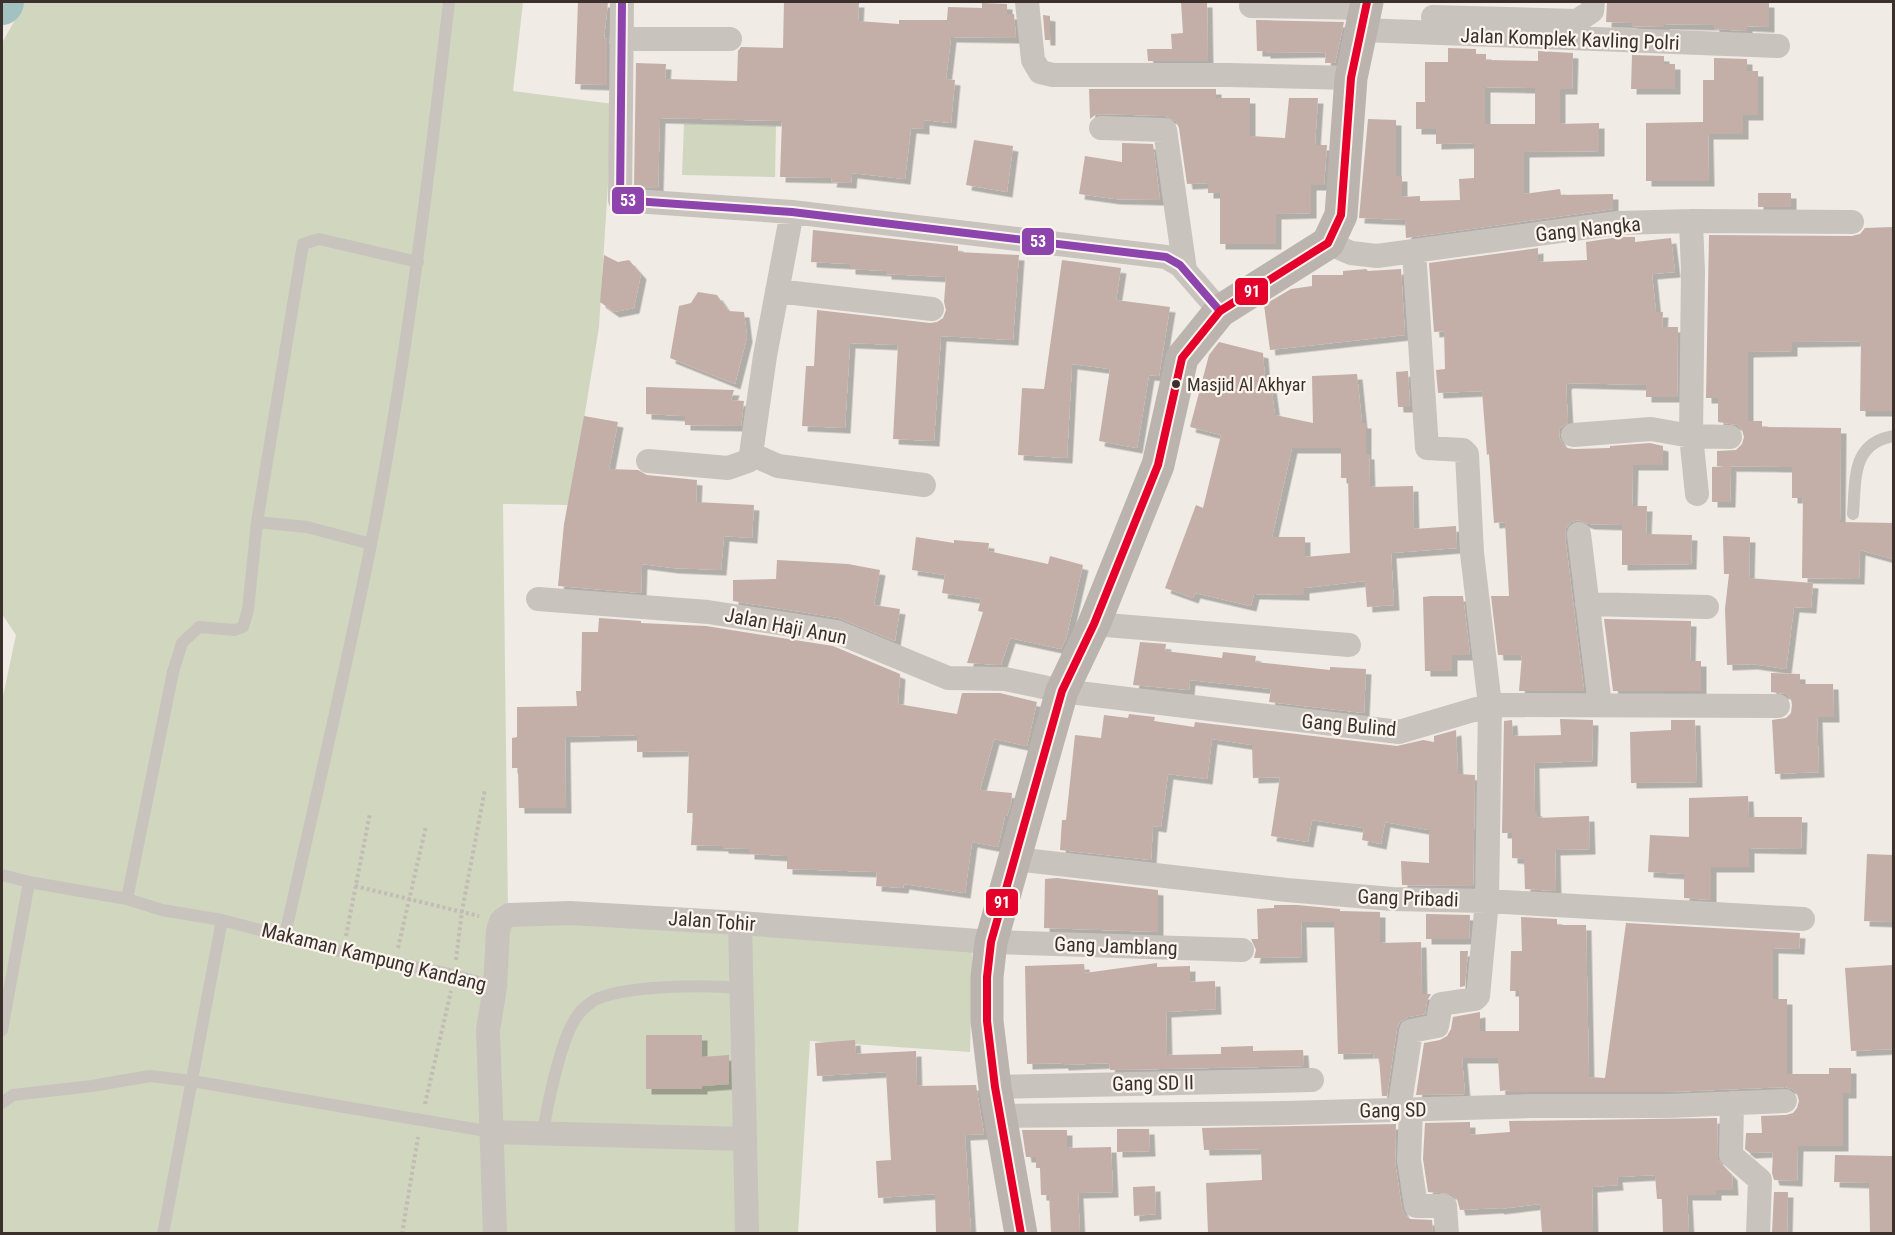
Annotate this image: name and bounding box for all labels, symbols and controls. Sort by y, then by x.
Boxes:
street label: Jalan Komplek Kavling Polri [1460,23,1680,55]
line badge: 53 [611,186,645,215]
text: 53 [620,191,636,210]
street label: Gang Nangka [1534,212,1642,246]
line badge: 53 [1021,227,1055,256]
text: 53 [1030,232,1046,251]
line badge: 91 [1234,277,1269,306]
text: 91 [1244,282,1260,301]
place label: Masjid Al Akhyar [1187,374,1306,395]
marker: Masjid Al Akhyar [1170,378,1182,390]
street label: Jalan Haji Anun [723,602,849,650]
street label: Gang Bulind [1301,709,1397,741]
street label: Gang Pribadi [1357,884,1459,912]
line badge: 91 [985,888,1019,917]
text: 91 [994,893,1010,912]
street label: Jalan Tohir [668,906,756,936]
street label: Makaman Kampung Kandang [259,917,489,997]
street label: Gang Jamblang [1054,932,1178,960]
street label: Gang SD II [1112,1070,1194,1096]
street label: Gang SD [1359,1097,1427,1123]

